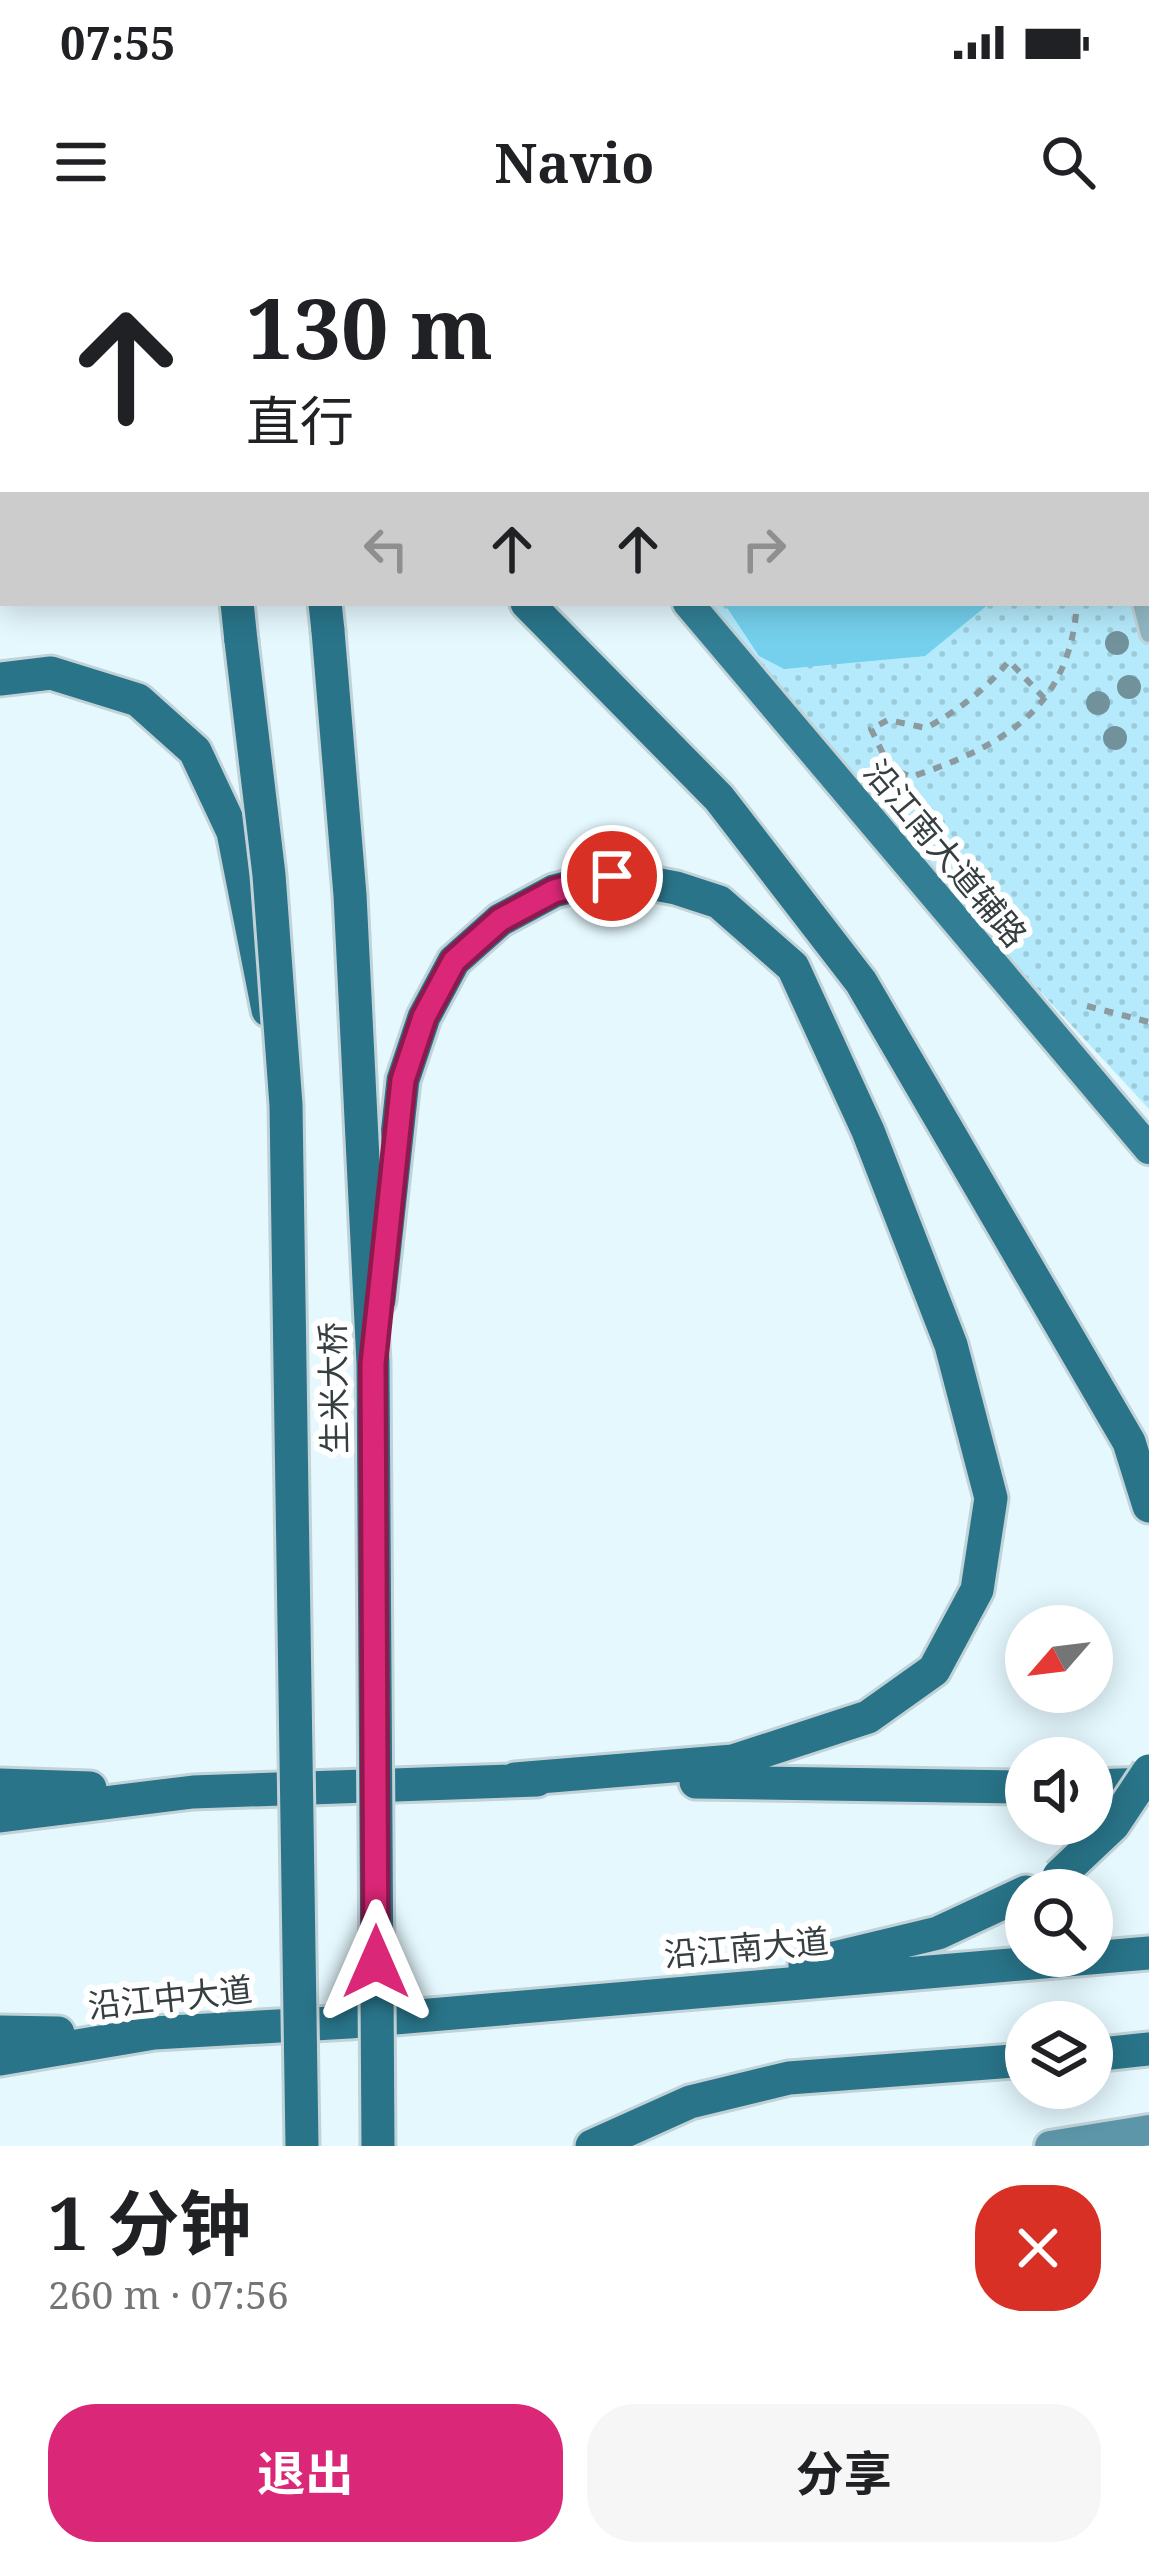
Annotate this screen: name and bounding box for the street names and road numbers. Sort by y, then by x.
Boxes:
street label: 沿江南大道辅路 [855,750,1037,956]
street label: 生米大桥 [309,1322,357,1454]
street label: 沿江南大道 [662,1917,830,1977]
street label: 沿江中大道 [86,1966,254,2028]

